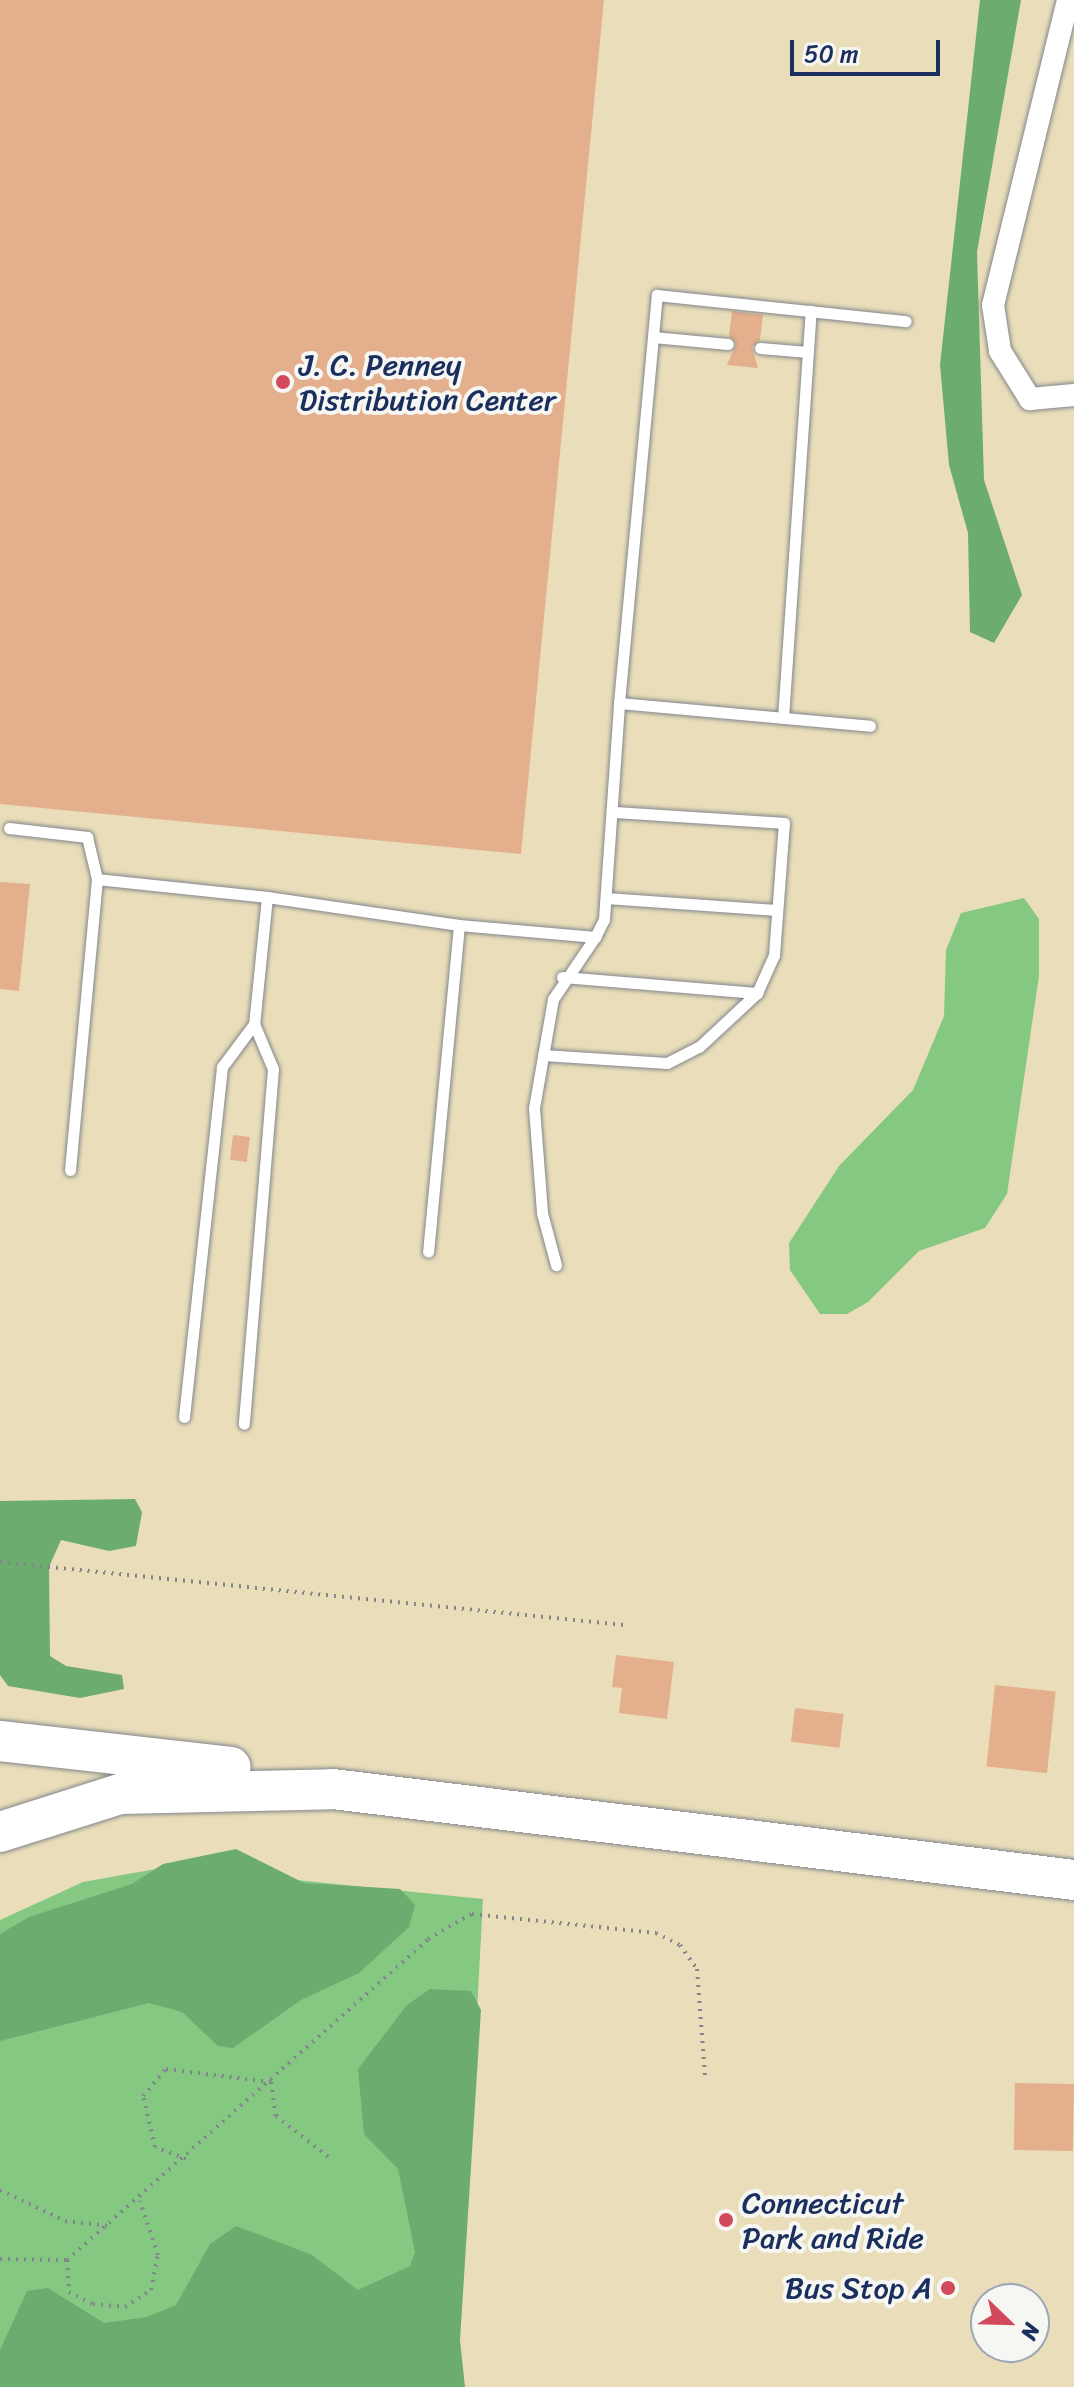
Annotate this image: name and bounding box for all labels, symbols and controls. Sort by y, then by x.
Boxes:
scale bar [794,24,944,74]
text: 50 m [804,33,859,75]
place label: J. C. Penney Distribution Center [299,347,557,418]
marker: J. C. Penney Distribution Center [274,373,292,391]
place label: Connecticut Park and Ride [742,2185,924,2256]
marker: Connecticut Park and Ride [717,2211,735,2229]
place label: Bus Stop A [785,2270,932,2306]
marker: Bus Stop A [939,2279,957,2297]
north arrow [970,2283,1050,2363]
text: N [1010,2317,1052,2346]

